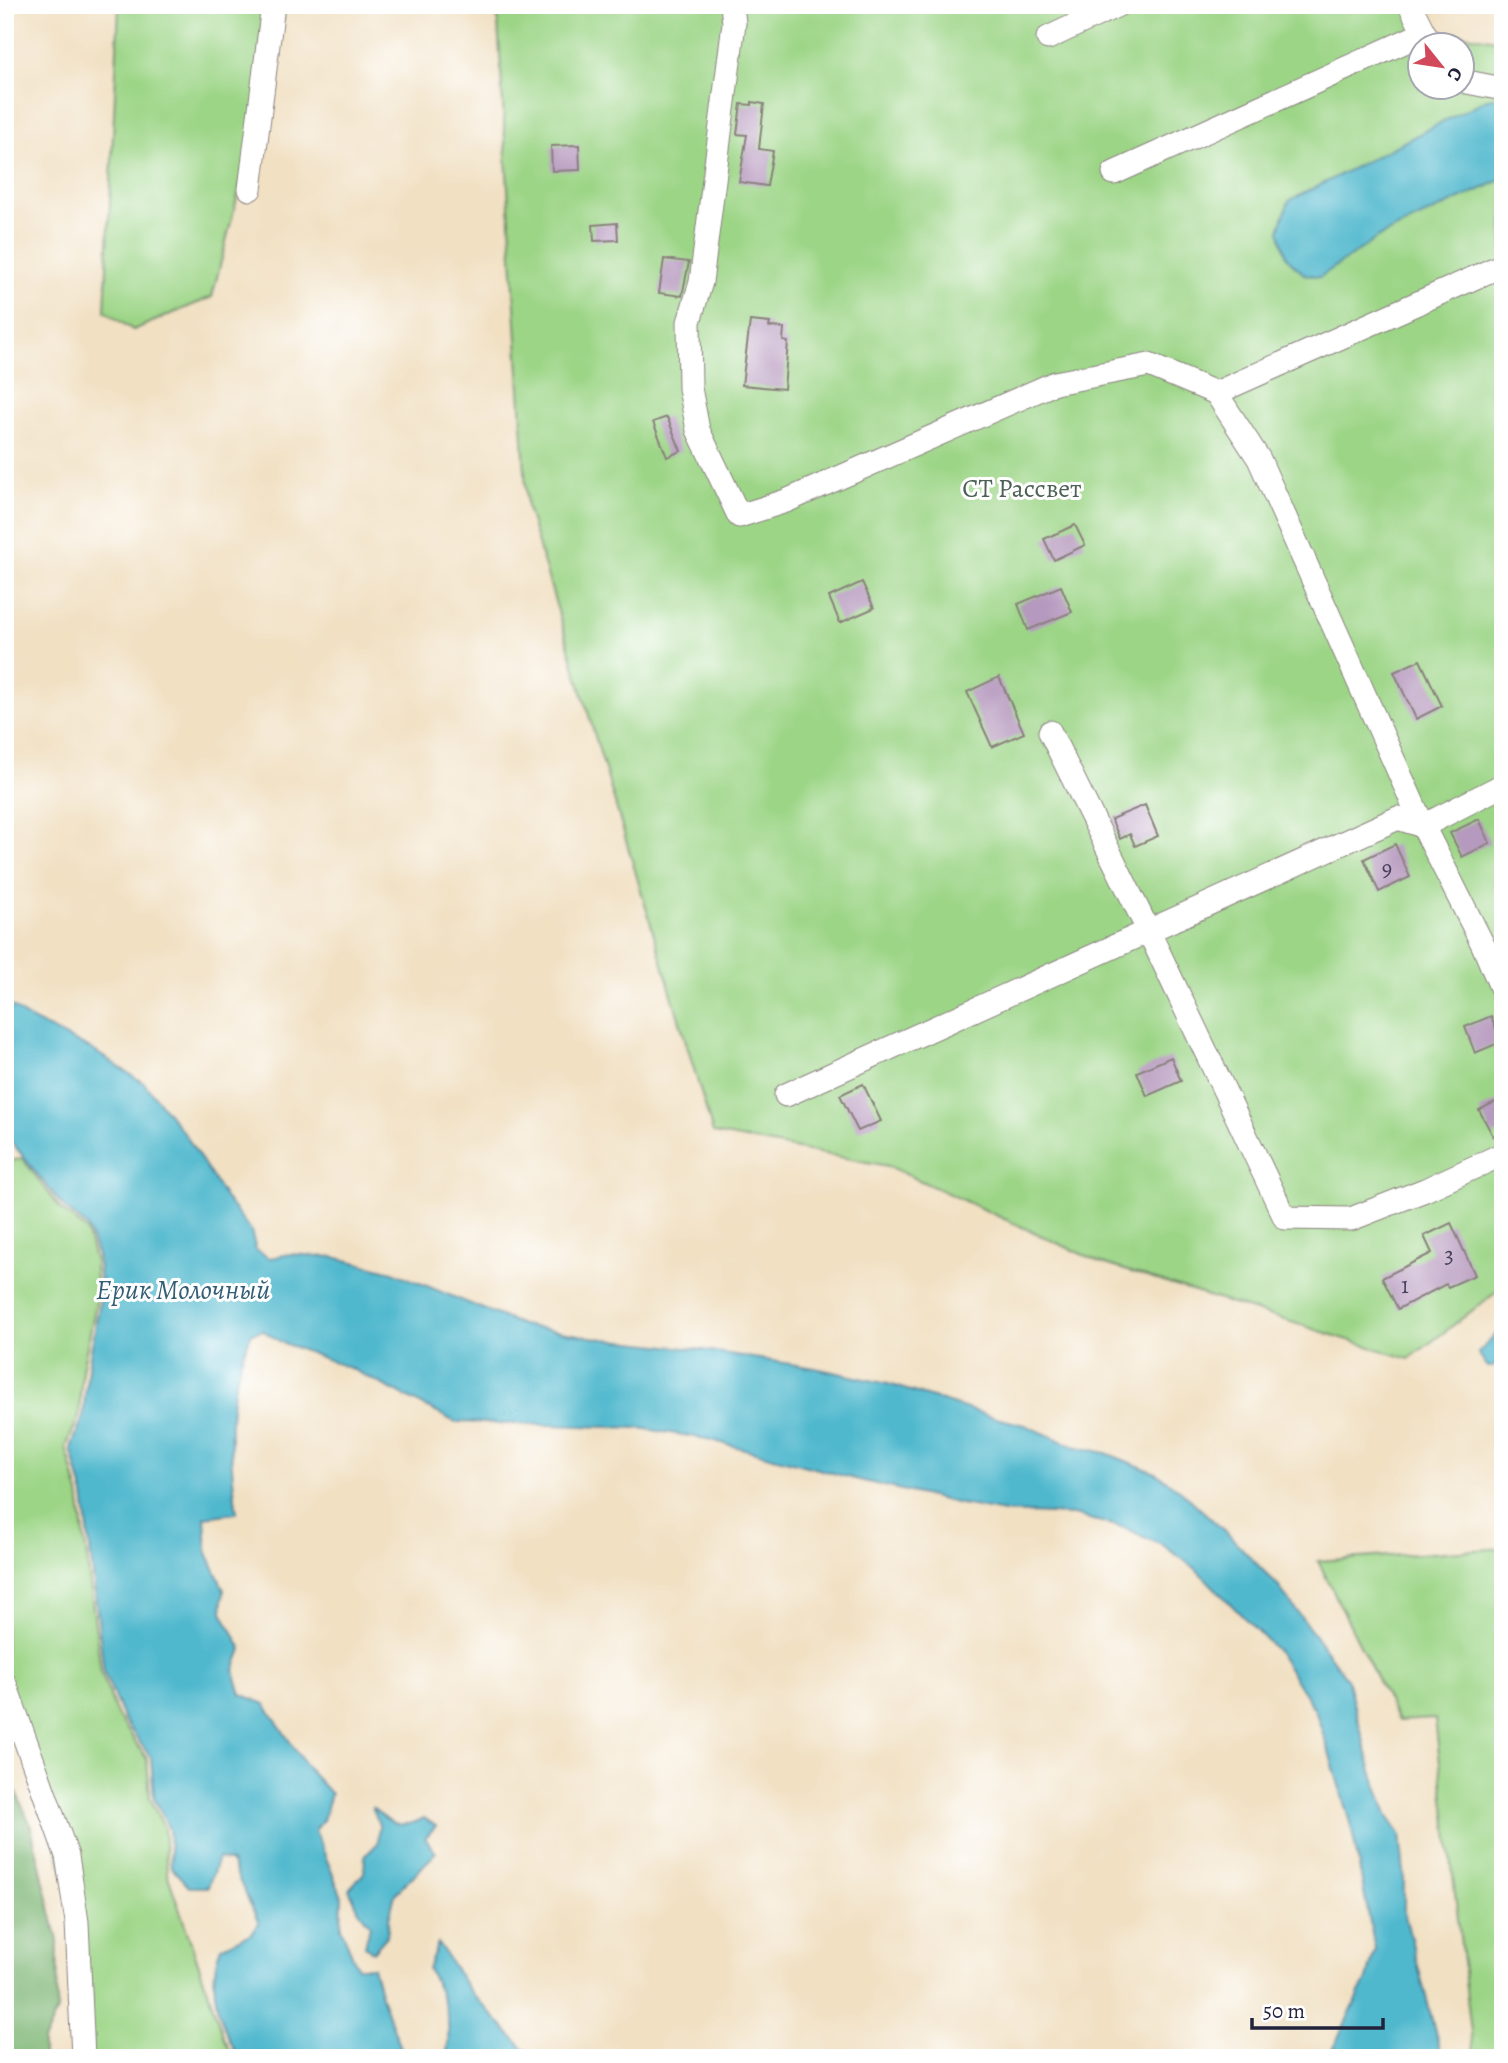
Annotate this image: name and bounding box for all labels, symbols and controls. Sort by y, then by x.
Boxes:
north arrow [1406,32,1476,102]
text: С [1441,62,1469,86]
park label: СТ Рассвет [962,471,1082,506]
house number: 9 [1382,853,1392,884]
house number: 3 [1444,1240,1454,1271]
house number: 1 [1401,1270,1409,1301]
water label: Ерик Молочный [96,1271,270,1309]
scale bar [1252,1986,1384,2030]
text: 50 m [1263,1997,1305,2025]

